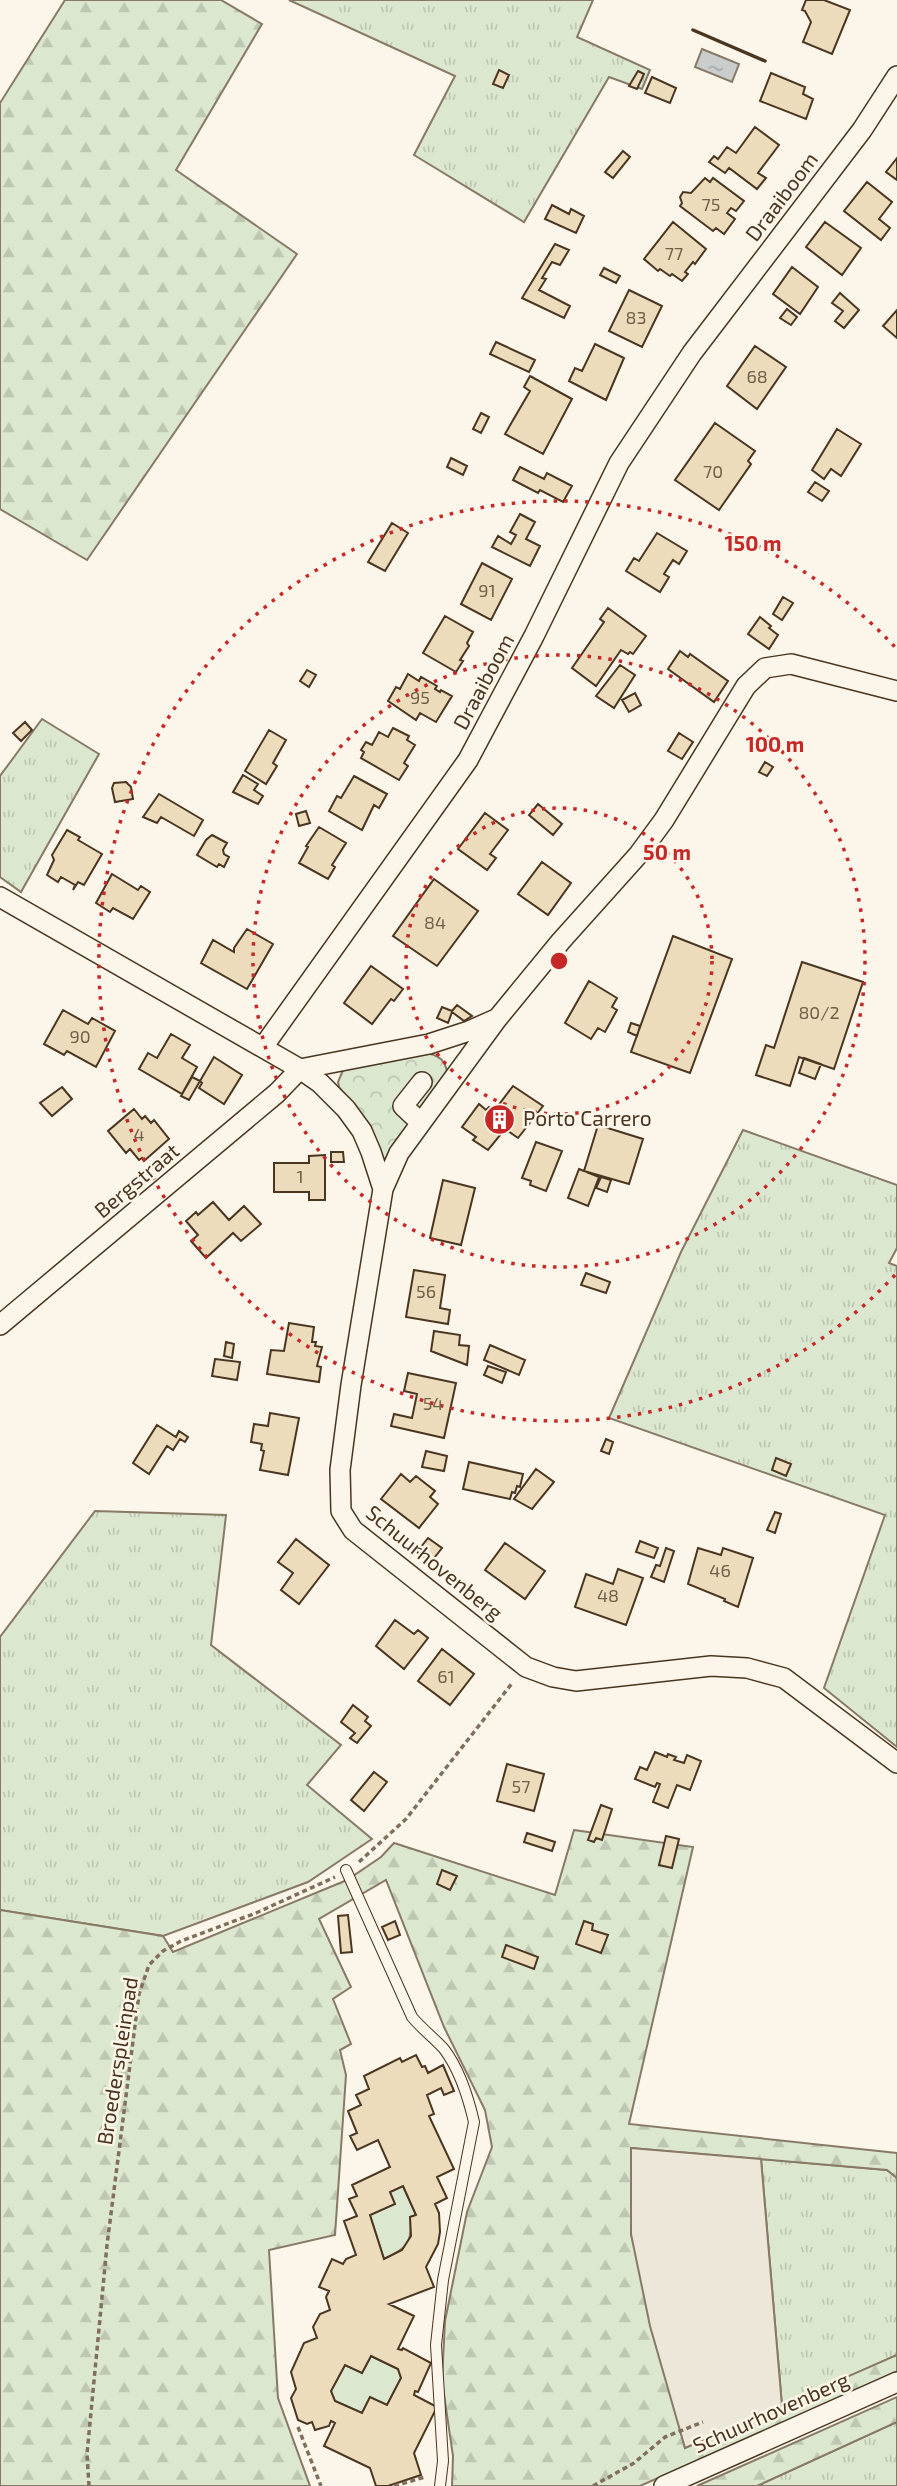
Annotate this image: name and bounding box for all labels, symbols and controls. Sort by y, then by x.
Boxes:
street label: Draaiboom [739,147,822,245]
house number: 75 [702,193,720,215]
house number: 77 [665,242,683,264]
house number: 83 [626,306,646,328]
house number: 68 [746,365,768,387]
house number: 70 [703,460,723,482]
text: 150 m [725,530,781,555]
house number: 91 [478,579,496,601]
street label: Draaiboom [447,629,518,733]
house number: 95 [410,686,430,708]
text: 100 m [746,731,804,756]
text: 50 m [643,839,691,864]
house number: 84 [424,911,446,933]
centre of rings [547,949,571,973]
house number: 80/2 [798,1001,840,1023]
house number: 90 [69,1025,91,1047]
building icon: Porto Carrero [483,1102,517,1136]
place label: Porto Carrero [523,1105,652,1130]
house number: 4 [133,1123,145,1145]
street label: Bergstraat [89,1137,183,1222]
house number: 1 [296,1165,304,1187]
house number: 56 [416,1280,436,1302]
house number: 54 [423,1392,443,1414]
street label: Schuurhovenberg [362,1499,508,1625]
house number: 46 [709,1559,731,1581]
house number: 48 [597,1584,619,1606]
house number: 61 [437,1665,455,1687]
house number: 57 [512,1775,530,1797]
street label: Broederspleinpad [91,1975,142,2146]
street label: Schuurhovenberg [688,2366,853,2457]

